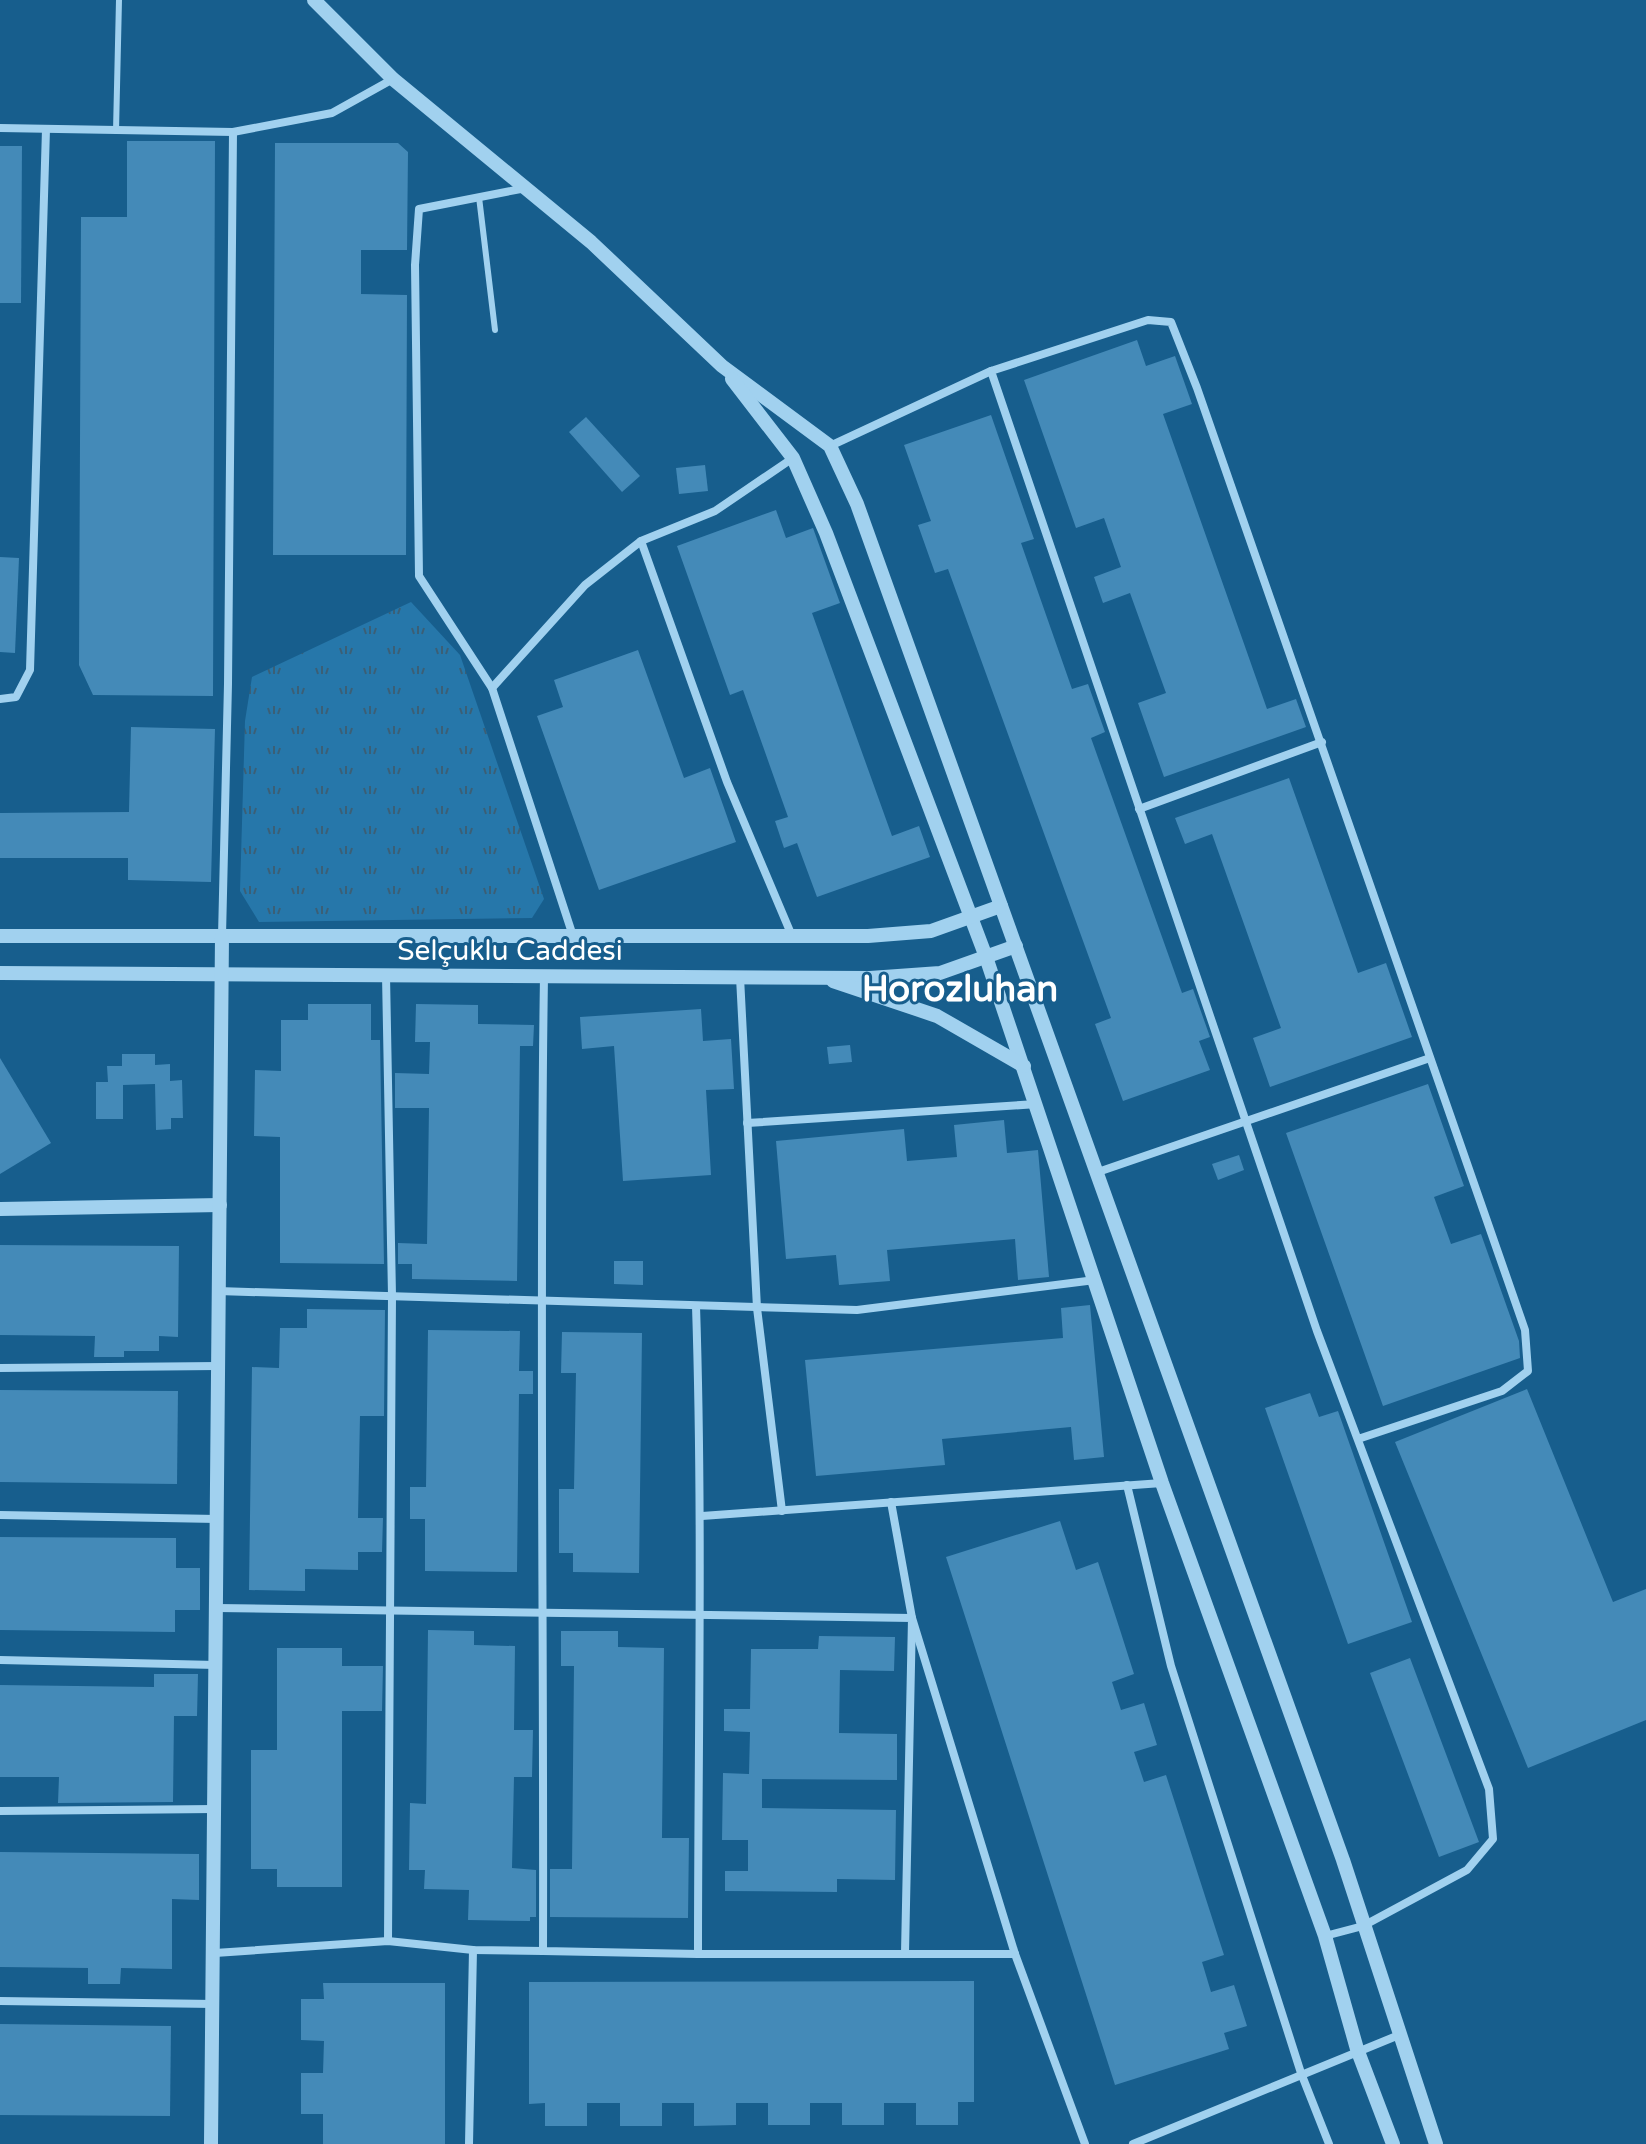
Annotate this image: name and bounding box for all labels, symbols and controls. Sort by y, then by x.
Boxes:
street label: Selçuklu Caddesi [397,934,623,968]
district label: Horozluhan [862,968,1058,1011]

